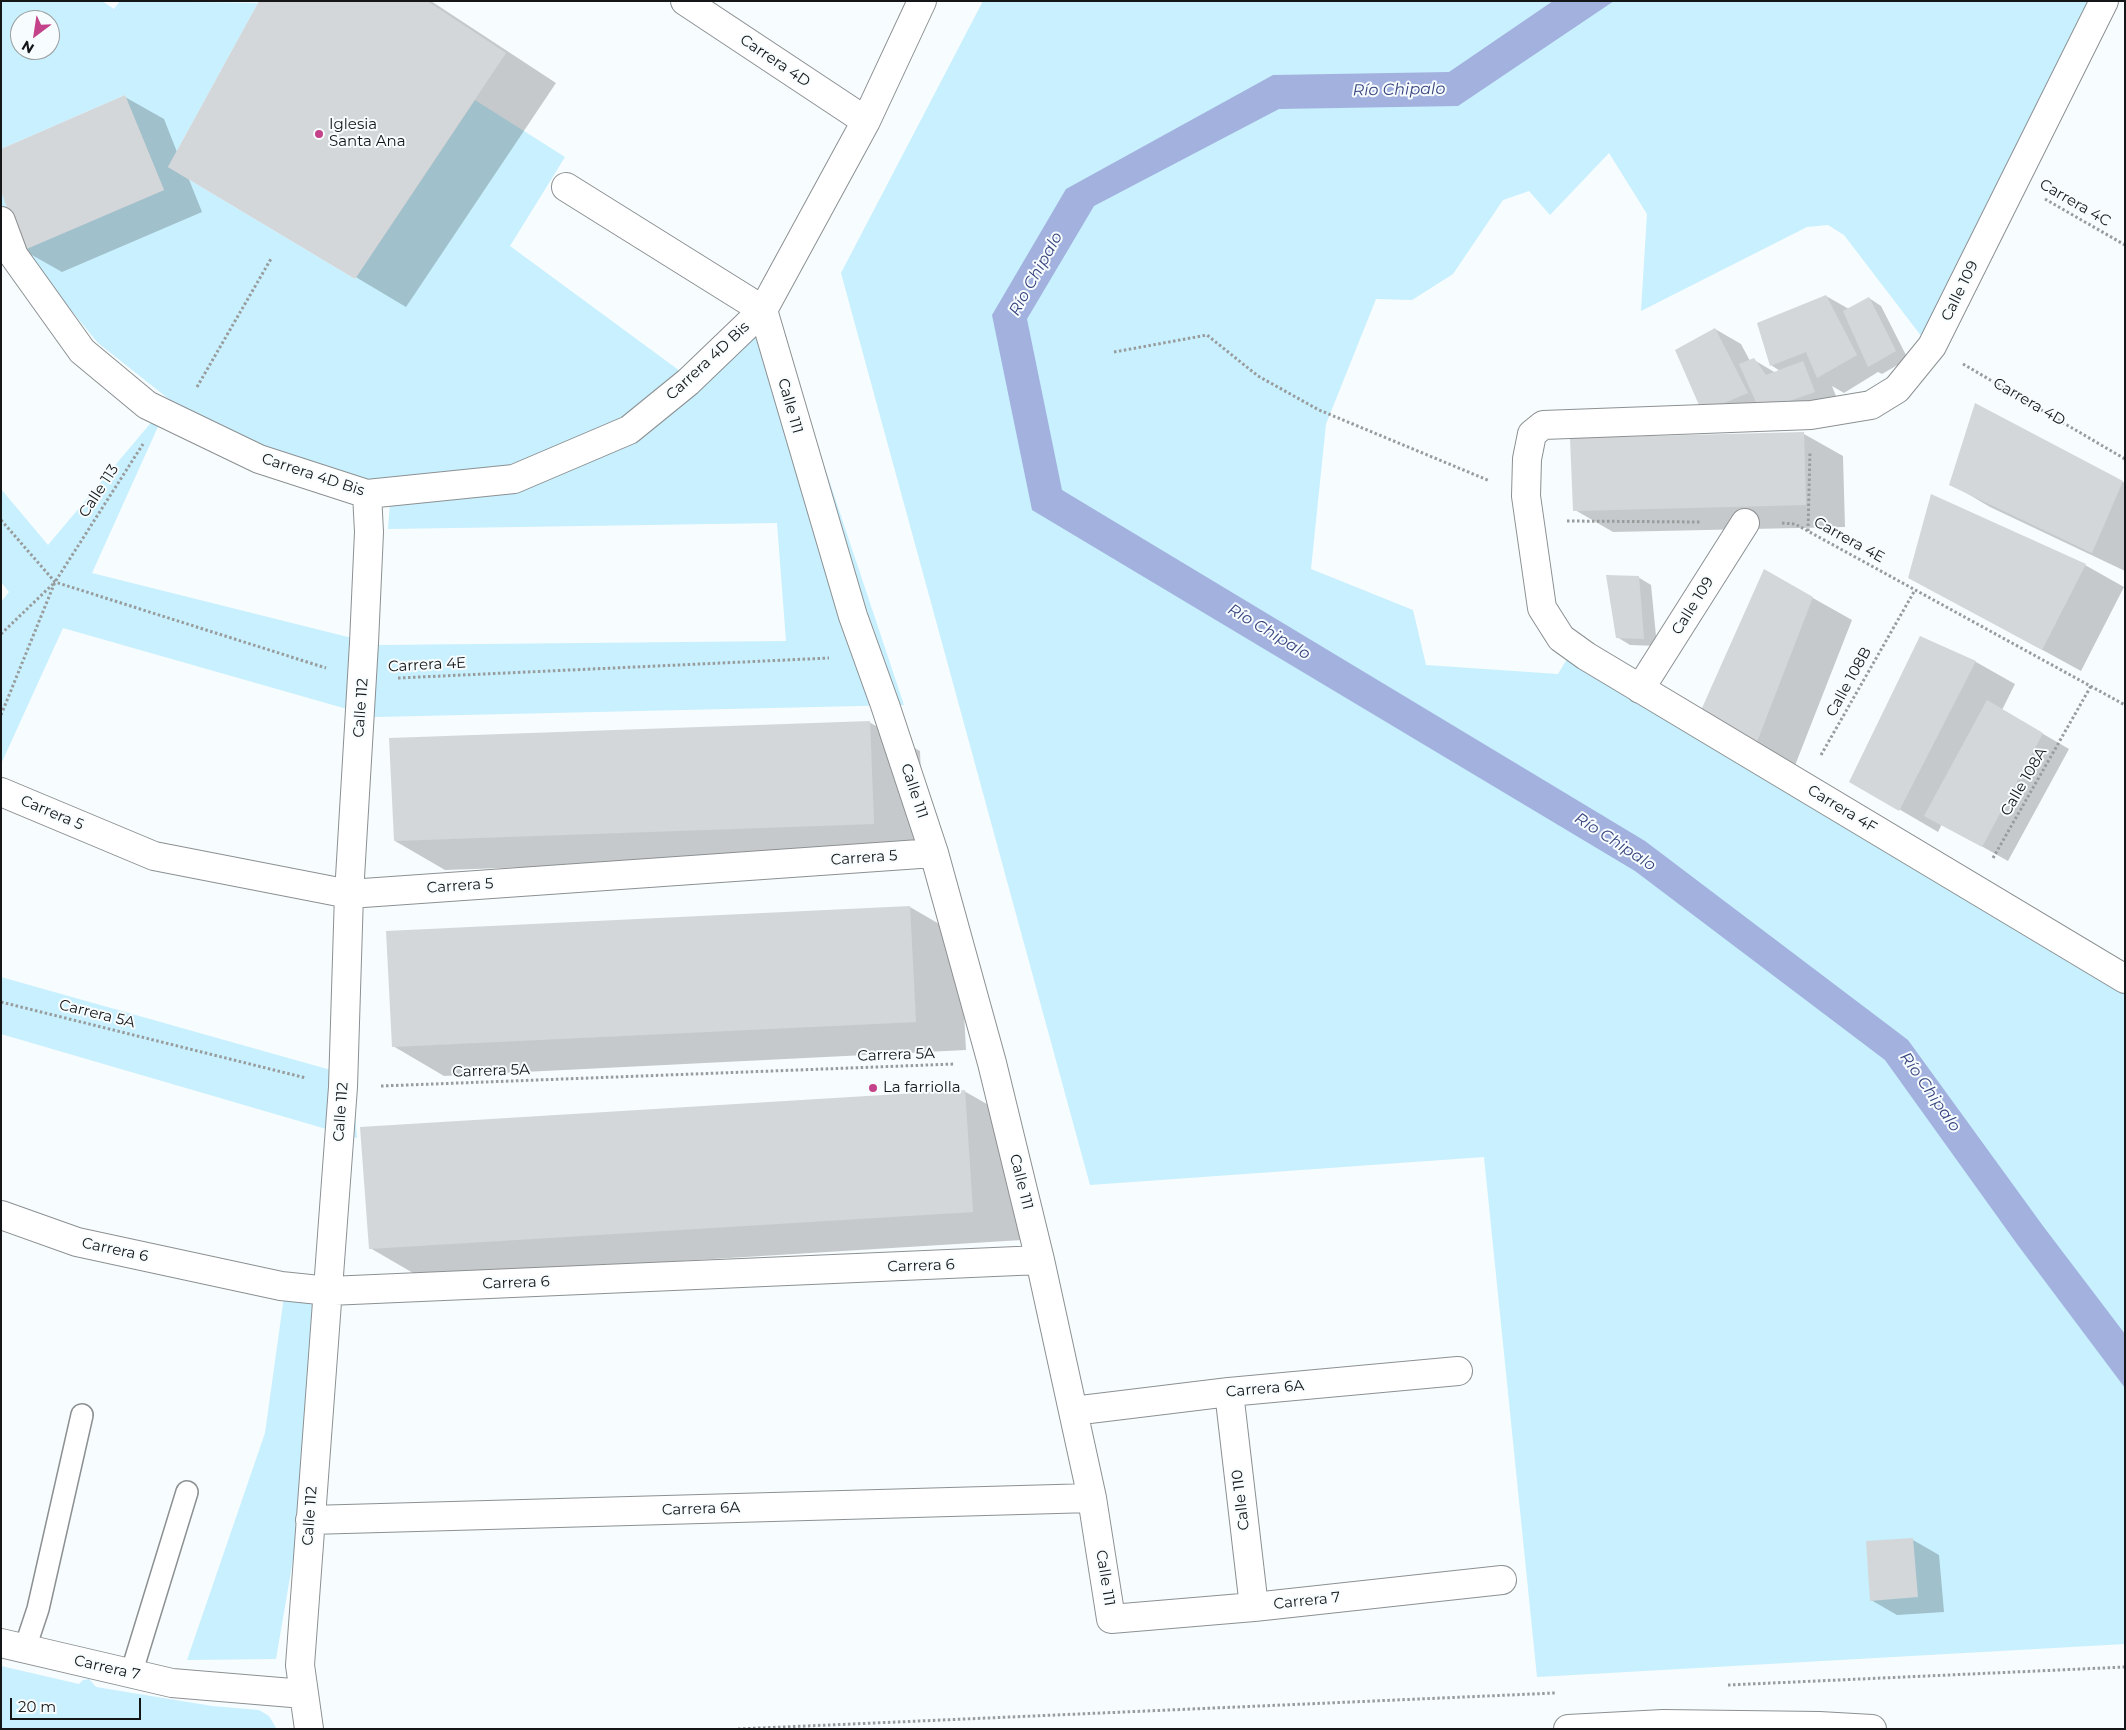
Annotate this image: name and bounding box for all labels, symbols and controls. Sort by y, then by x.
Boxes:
north arrow [10,10,60,60]
street label: Carrera 4D [737,31,813,91]
text: N [18,36,37,58]
water label: Río Chipalo [1352,80,1446,100]
place label: Iglesia Santa Ana [329,116,406,151]
marker: Iglesia Santa Ana [313,128,325,140]
street label: Carrera 4C [2036,175,2114,231]
water label: Río Chipalo [1005,229,1067,319]
street label: Calle 109 [1938,258,1982,324]
street label: Carrera 4D Bis [663,318,753,404]
street label: Carrera 4D [1990,374,2068,430]
street label: Calle 111 [774,376,806,436]
street label: Carrera 4D Bis [259,450,367,500]
street label: Calle 113 [75,461,123,521]
street label: Carrera 4E [1810,513,1888,567]
street label: Calle 109 [1668,574,1718,638]
water label: Río Chipalo [1224,600,1314,664]
street label: Calle 108B [1823,644,1875,720]
street label: Carrera 4E [387,654,467,676]
street label: Calle 112 [350,678,372,738]
street label: Calle 108A [1997,745,2051,819]
street label: Calle 111 [897,761,931,821]
street label: Carrera 4F [1804,781,1880,837]
street label: Carrera 5 [18,792,86,834]
water label: Río Chipalo [1571,809,1659,875]
street label: Carrera 5 [830,847,898,869]
street label: Carrera 5 [426,875,494,897]
street label: Carrera 5A [57,996,137,1032]
street label: Carrera 5A [857,1045,935,1065]
water label: Río Chipalo [1896,1049,1964,1135]
street label: Carrera 5A [452,1061,530,1081]
place label: La farriolla [883,1079,961,1097]
street label: Calle 112 [330,1082,352,1142]
marker: La farriolla [867,1082,879,1094]
street label: Calle 111 [1005,1152,1037,1212]
street label: Carrera 6 [80,1234,150,1266]
street label: Carrera 6 [887,1256,955,1276]
street label: Carrera 6 [482,1273,550,1293]
street label: Carrera 6A [1225,1377,1305,1401]
street label: Calle 110 [1228,1469,1254,1531]
street label: Calle 112 [299,1486,321,1546]
street label: Carrera 6A [662,1499,740,1519]
street label: Calle 111 [1092,1549,1118,1607]
street label: Carrera 7 [1273,1589,1341,1613]
street label: Carrera 7 [72,1652,142,1684]
scale bar [12,1688,144,1720]
text: 20 m [18,1697,56,1716]

